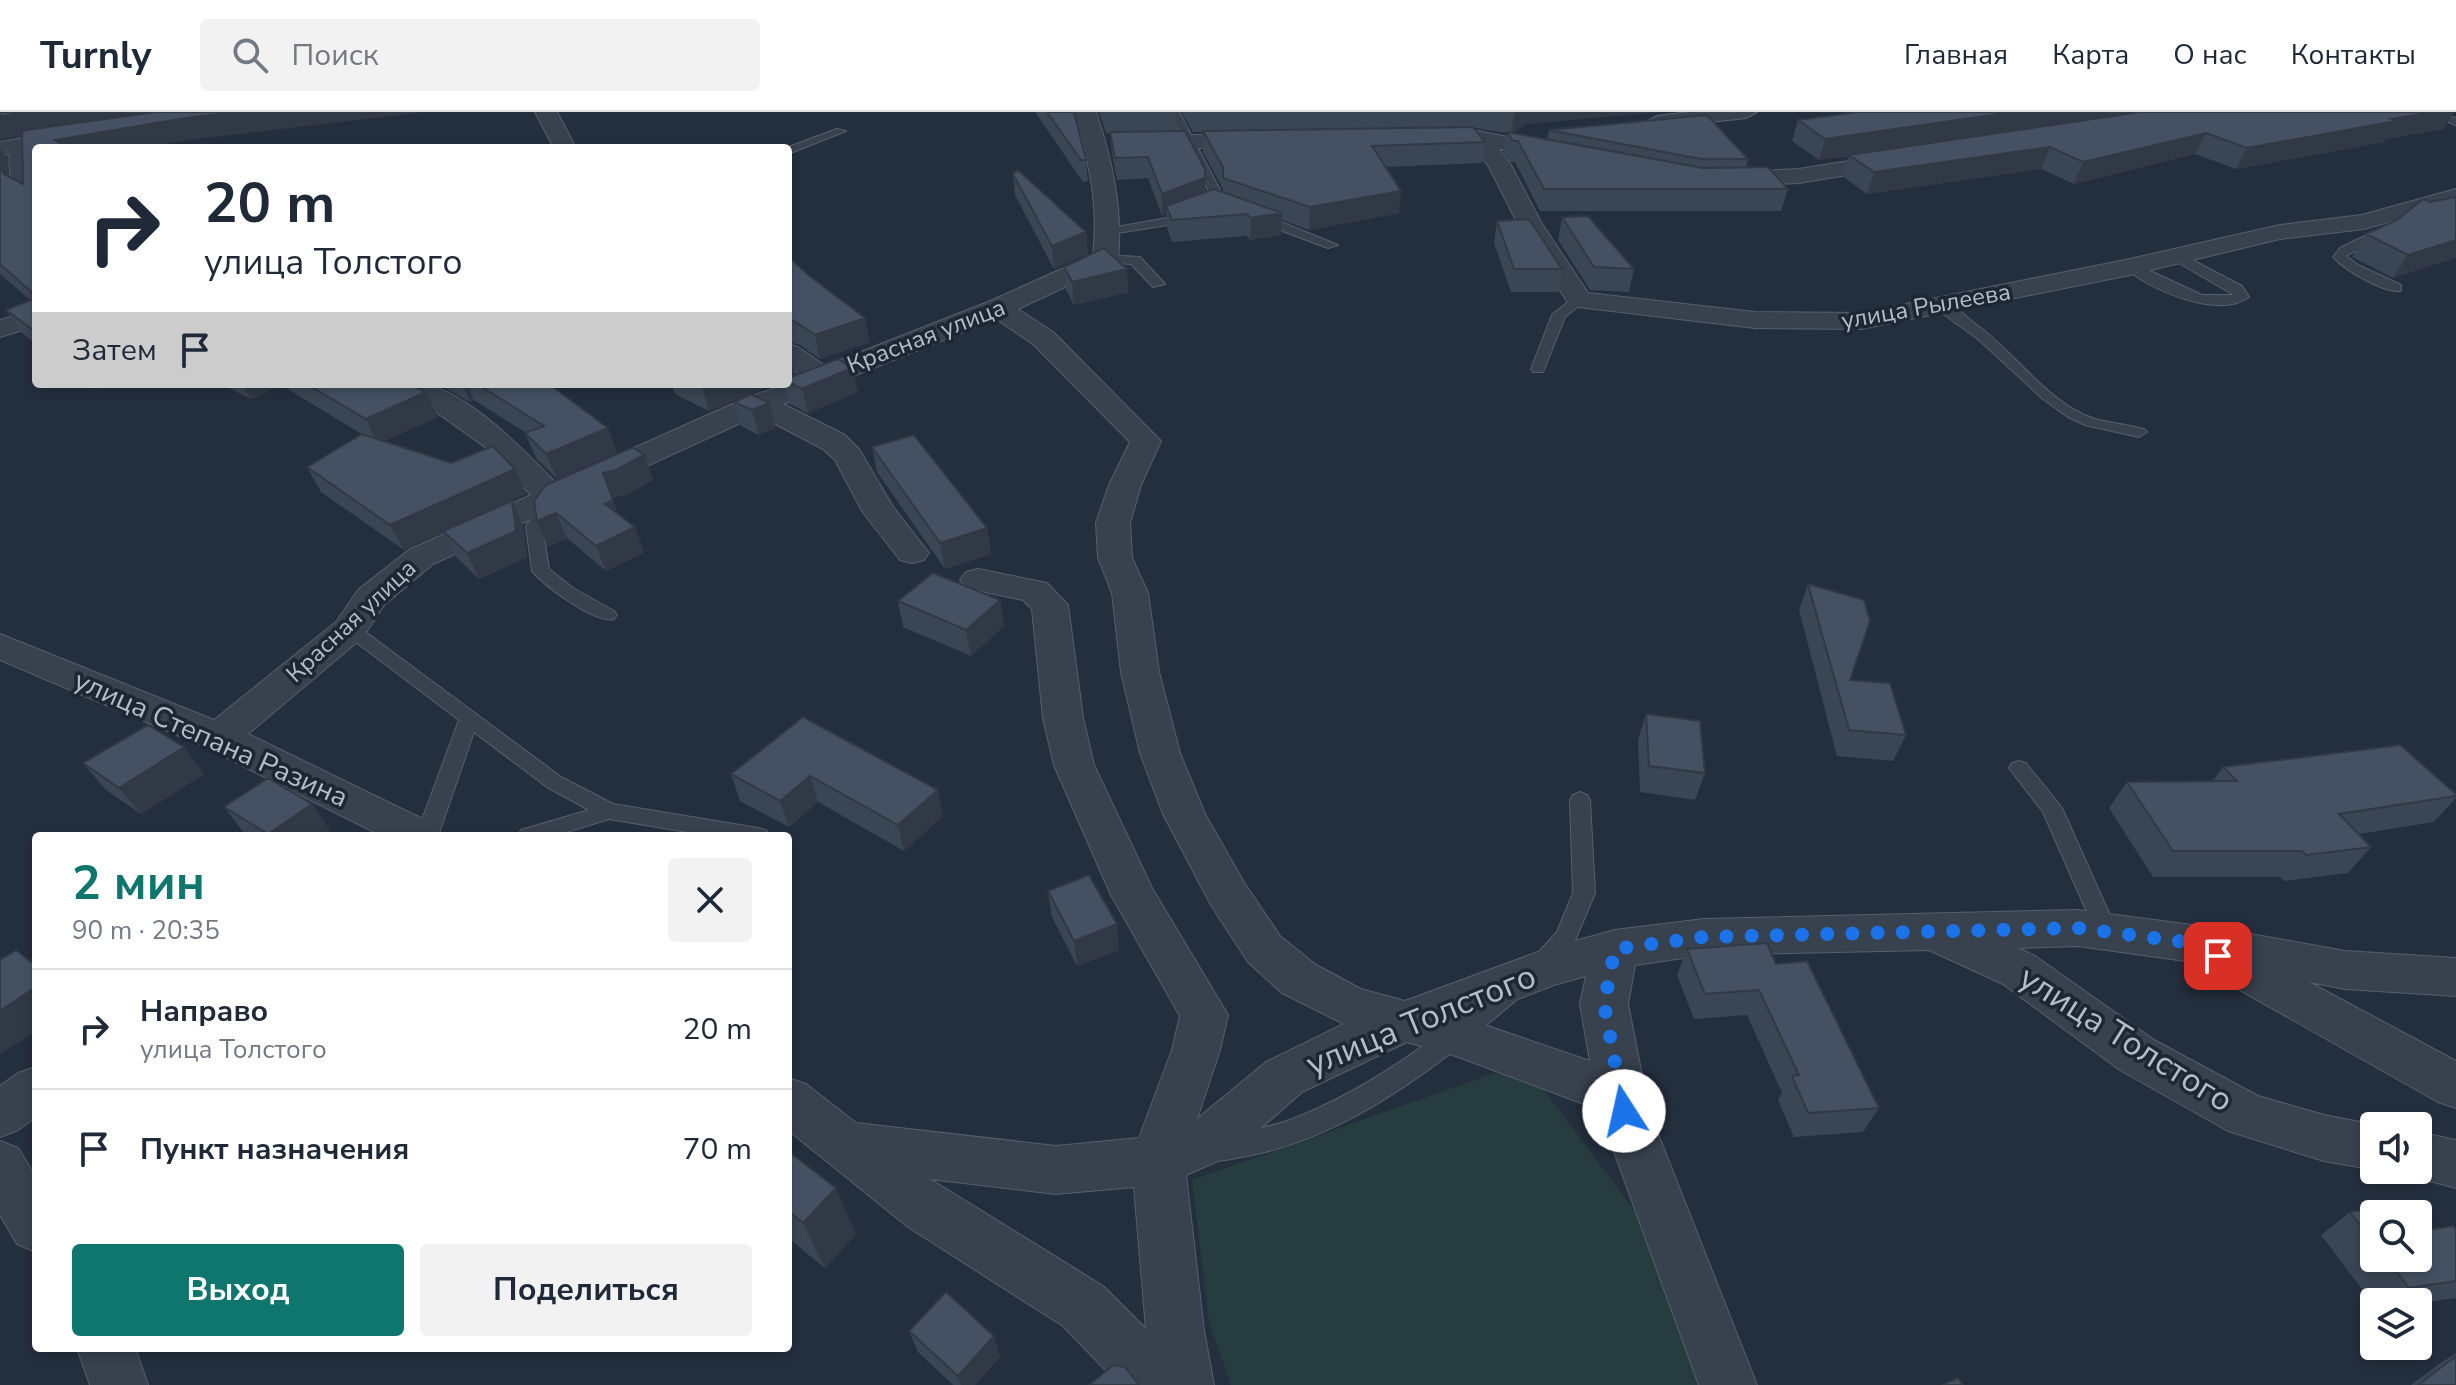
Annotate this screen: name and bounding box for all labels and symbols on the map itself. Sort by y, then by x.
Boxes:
street label: улица Рылеева [1839,275,2013,337]
street label: Красная улица [842,291,1010,381]
street label: Красная улица [279,552,423,690]
street label: улица Степана Разина [68,661,354,817]
pin [2184,922,2252,990]
street label: улица Толстого [1299,953,1543,1087]
street label: улица Толстого [2010,955,2242,1123]
position arrow [1582,1069,1666,1153]

